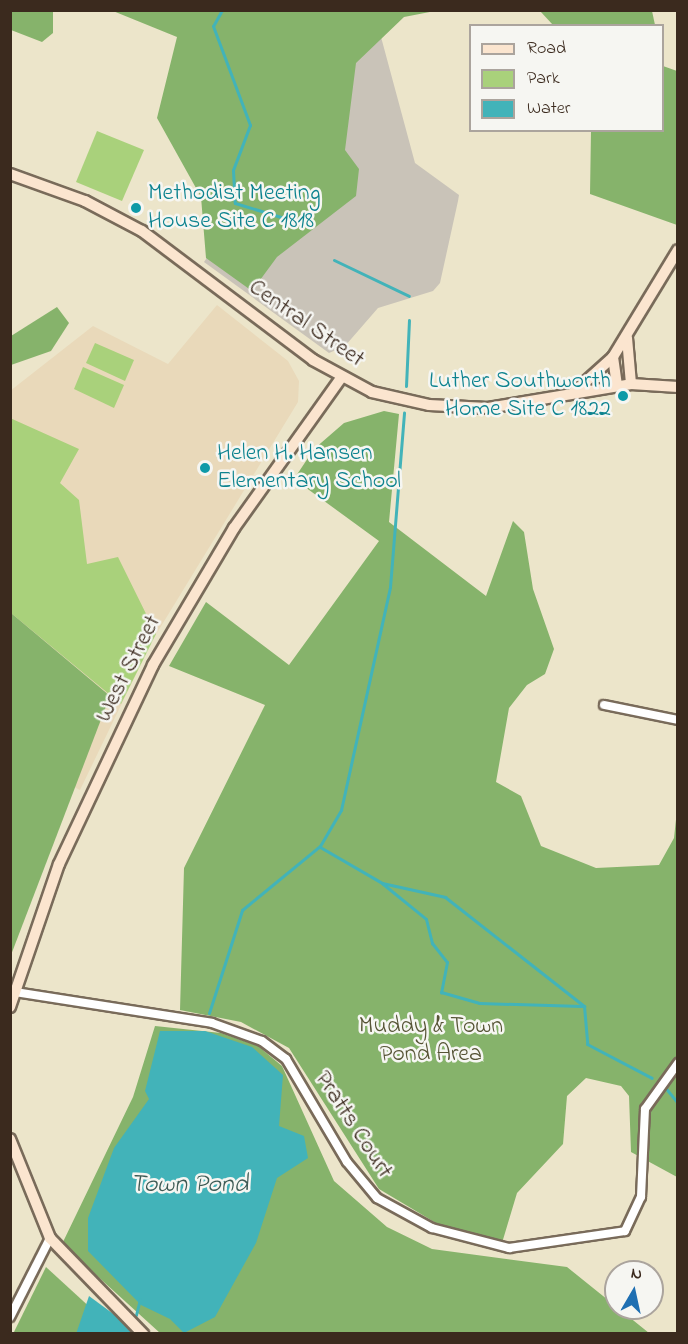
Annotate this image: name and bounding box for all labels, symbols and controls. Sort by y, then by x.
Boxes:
legend [469,24,664,132]
text: Road [527,36,566,62]
text: Park [527,66,560,92]
text: Water [527,96,570,122]
place label: Methodist Meeting House Site C 1818 [148,180,320,236]
marker: Methodist Meeting House Site C 1818 [129,201,143,215]
street label: Central Street [243,274,369,374]
place label: Luther Southworth Home Site C 1822 [429,368,611,424]
marker: Luther Southworth Home Site C 1822 [616,389,630,403]
place label: Helen H. Hansen Elementary School [217,440,401,496]
marker: Helen H. Hansen Elementary School [198,461,212,475]
street label: West Street [90,611,168,727]
park label: Muddy & Town Pond Area [359,1013,503,1069]
street label: Pratts Court [308,1066,398,1184]
water label: Town Pond [130,1170,248,1202]
north arrow [604,1260,664,1320]
text: N [629,1261,644,1287]

